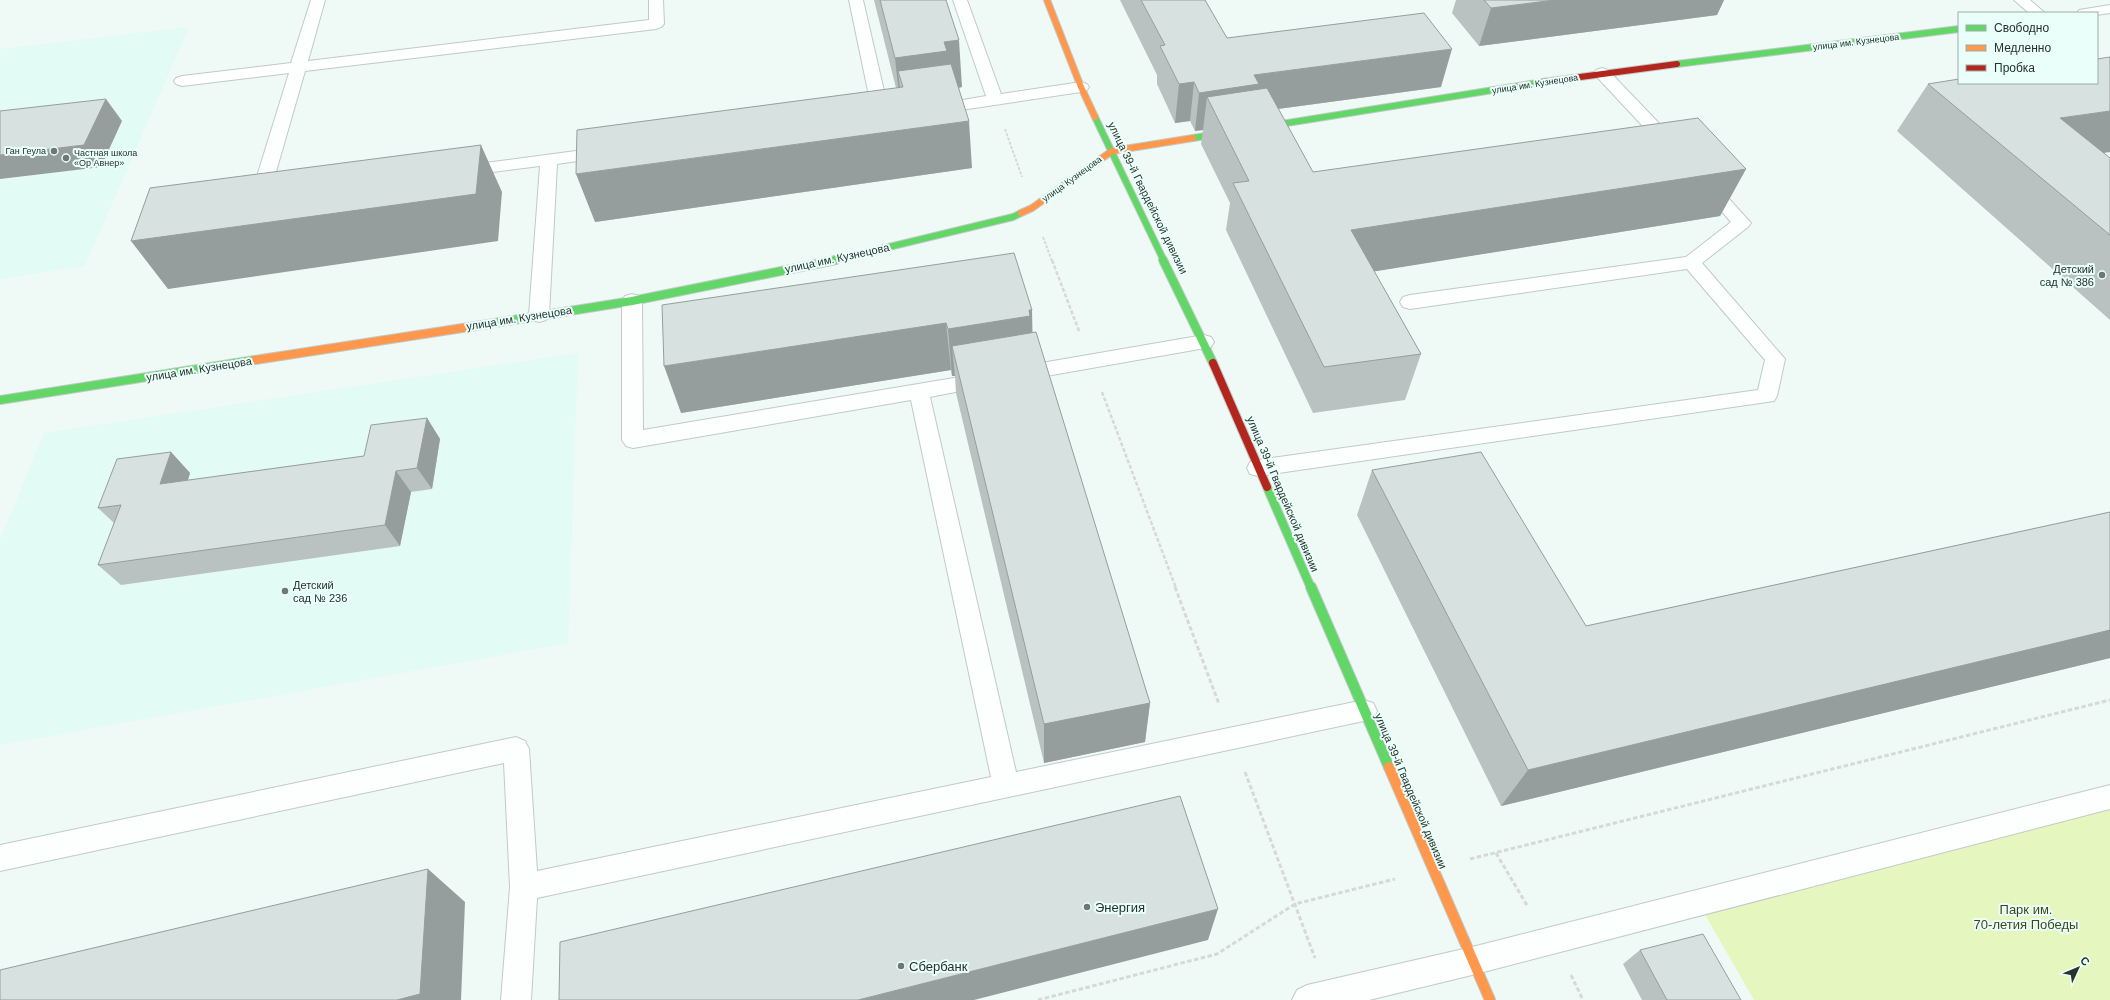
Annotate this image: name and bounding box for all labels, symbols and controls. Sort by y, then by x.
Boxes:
legend [1958,12,2098,84]
text: Свободно [1994,21,2049,35]
street label: улица им. Кузнецова [1812,32,1900,52]
text: Медленно [1994,41,2051,55]
text: Пробка [1994,61,2035,75]
street label: улица им. Кузнецова [1491,72,1579,96]
street label: улица 39-й Гвардейской дивизии [1106,120,1190,276]
place label: Ган Геула [5,146,46,156]
marker: Ган Геула [49,146,59,156]
place label: Частная школа «Ор Авнер» [74,148,137,168]
marker: Частная школа «Ор Авнер» [61,153,71,163]
street label: улица Кузнецова [1040,154,1104,204]
street label: улица им. Кузнецова [784,241,891,275]
place label: Детский сад № 386 [2040,263,2094,288]
marker: Детский сад № 386 [2097,270,2107,280]
street label: улица им. Кузнецова [466,304,573,332]
street label: улица им. Кузнецова [146,355,253,383]
street label: улица 39-й Гвардейской дивизии [1245,414,1321,574]
place label: Детский сад № 236 [293,579,347,604]
marker: Детский сад № 236 [280,586,290,596]
street label: улица 39-й Гвардейской дивизии [1373,711,1449,871]
place label: Энергия [1095,900,1145,915]
marker: Энергия [1082,902,1092,912]
park label: Парк им. 70-летия Победы [1974,902,2078,932]
north arrow [2058,948,2098,988]
text: С [2078,954,2092,968]
place label: Сбербанк [909,959,968,974]
marker: Сбербанк [896,961,906,971]

